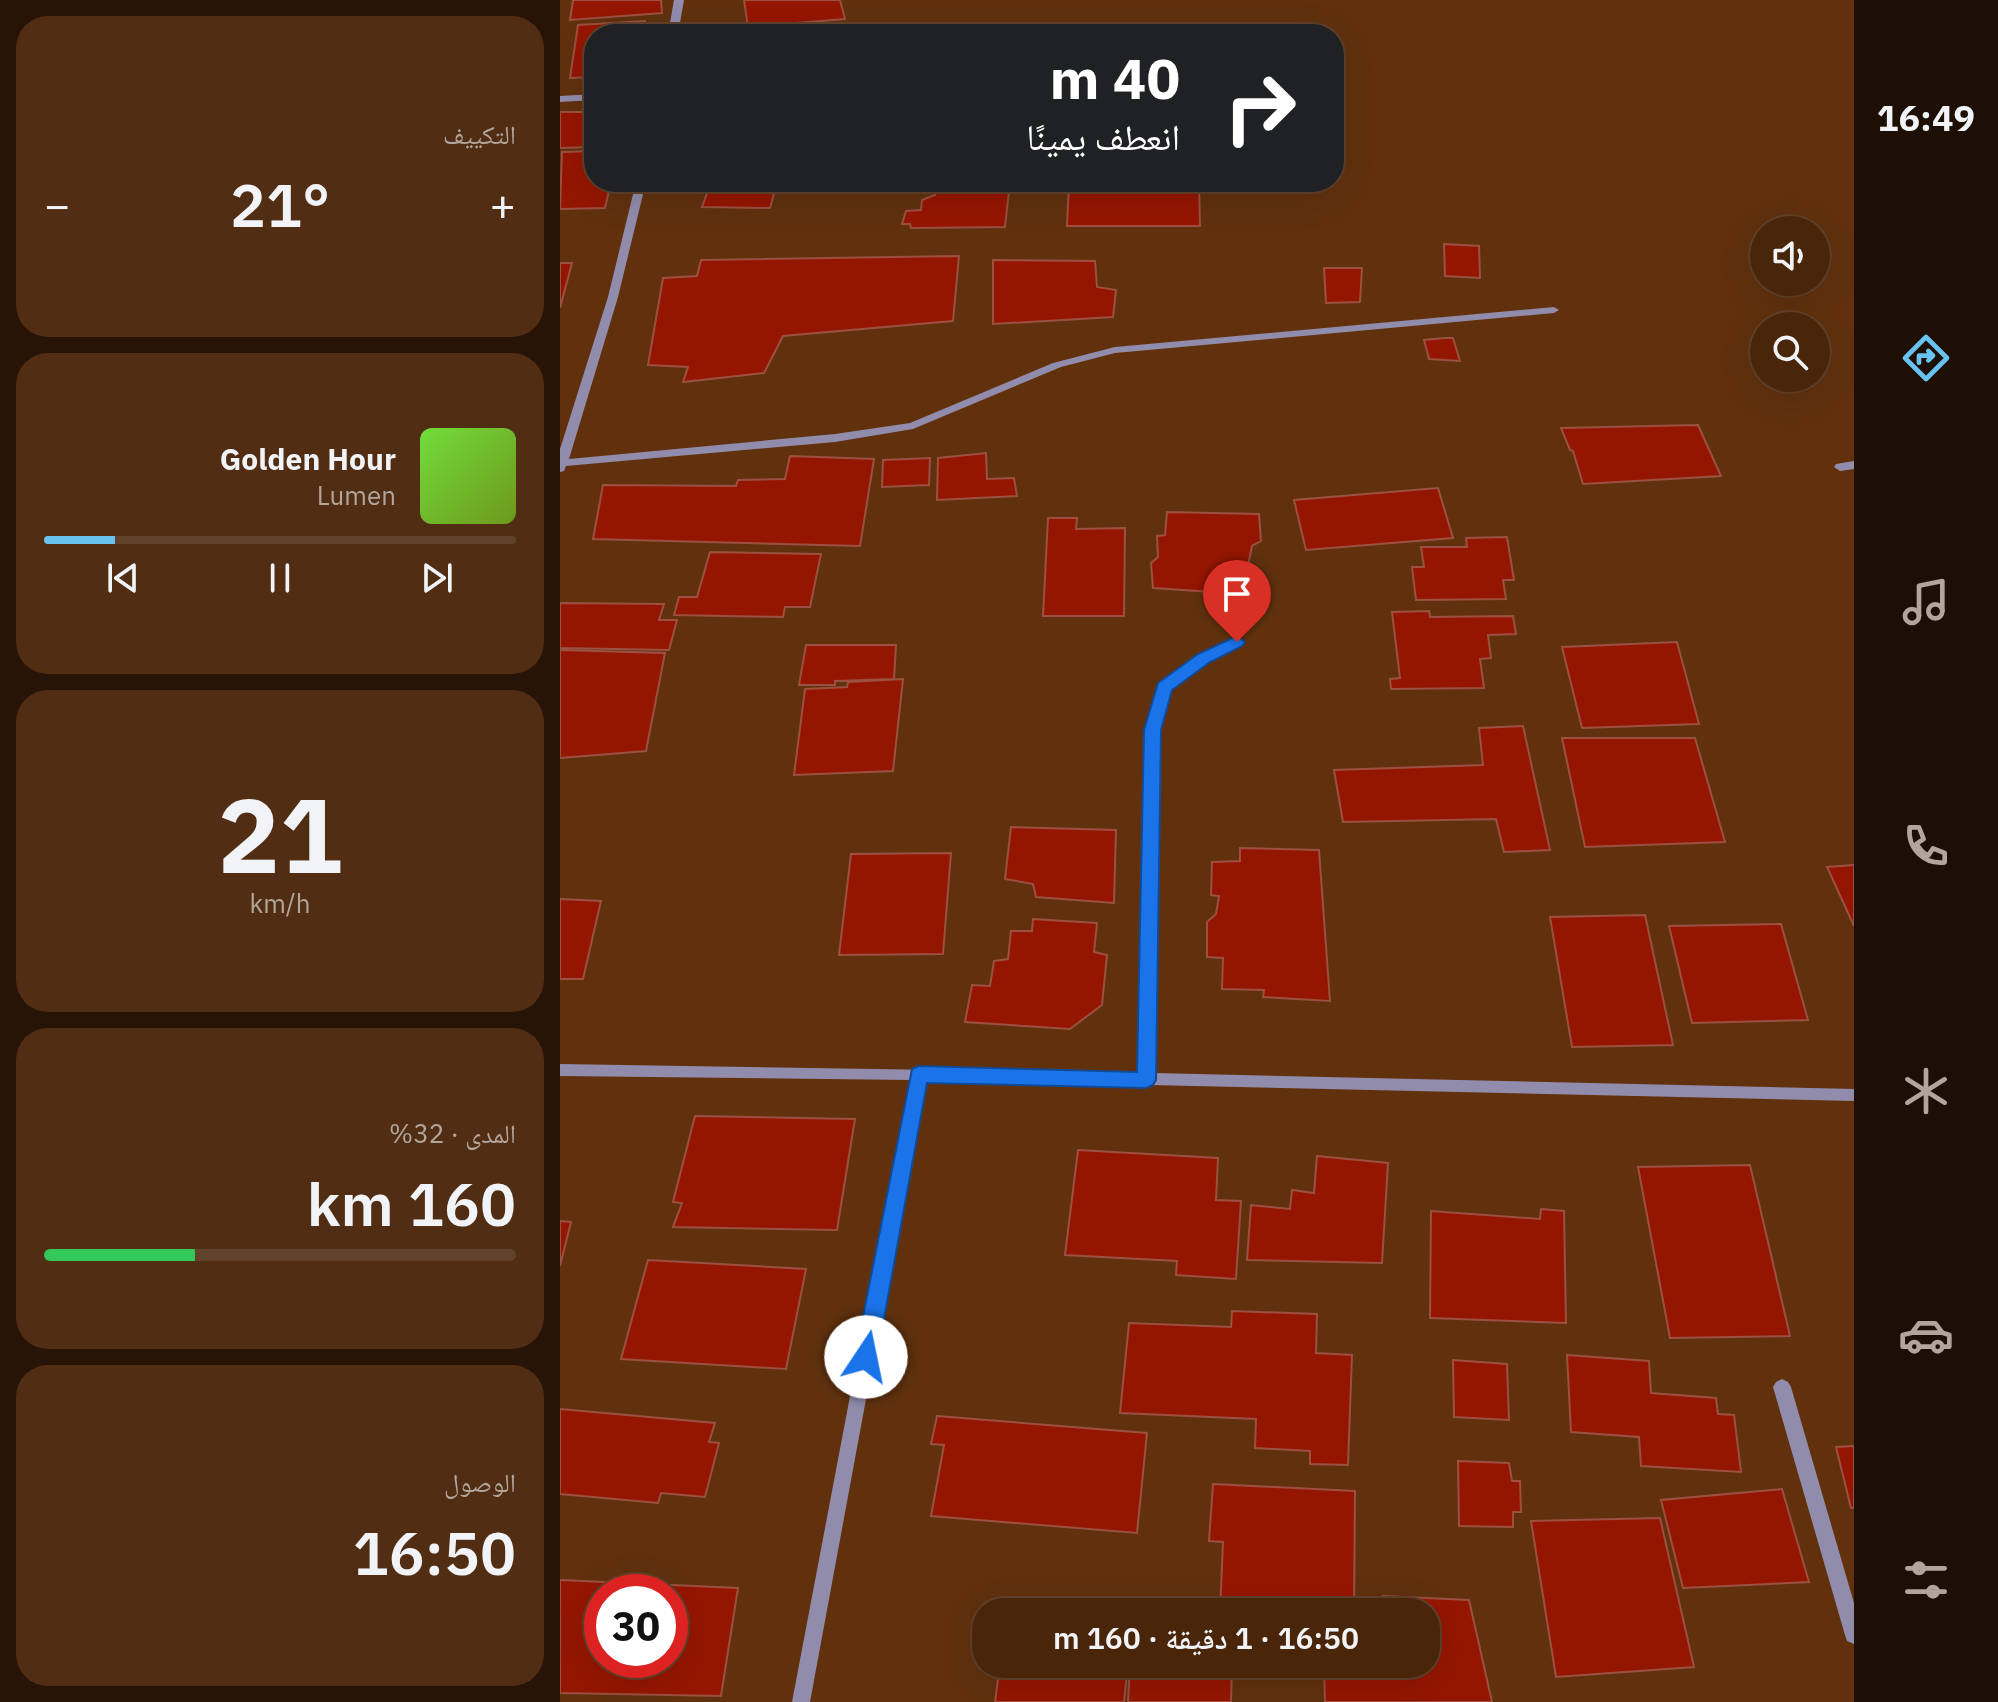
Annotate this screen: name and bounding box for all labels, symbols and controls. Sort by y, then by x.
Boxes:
text: 40 m [1050,42,1180,114]
icon: right [1208,56,1312,160]
text: 16:49 [1877,94,1975,141]
text: انعطف يمينًا [1026,113,1180,160]
text: التكييف [443,117,516,151]
text: 21° [230,165,330,244]
text: − [44,176,70,233]
text: + [490,176,516,233]
map controls [1750,216,1830,392]
button: sound [1750,216,1830,296]
button: search [1750,312,1830,392]
icon: directions [1898,330,1954,386]
text: Golden Hour [220,439,396,478]
text: Lumen [317,478,396,512]
icon: previous [101,556,145,600]
icon: pause [258,556,302,600]
icon: next [415,556,459,600]
pin [1203,560,1271,642]
icon: arrive [1215,572,1259,616]
icon: music [1898,574,1954,630]
text: 21 [218,766,342,902]
icon: phone [1898,818,1954,874]
text: km/h [249,886,311,920]
icon: climate [1898,1063,1954,1119]
text: المدى · 32% [389,1116,516,1150]
text: 160 km [307,1164,516,1243]
icon: car [1898,1307,1954,1363]
position arrow [824,1315,908,1399]
text: الوصول [444,1465,516,1499]
text: 16:50 [353,1513,516,1592]
icon: filters [1898,1552,1954,1608]
speed limit sign: 30 [584,1574,688,1678]
text: 16:50 · 1 دقيقة · 160 m [1053,1618,1359,1657]

